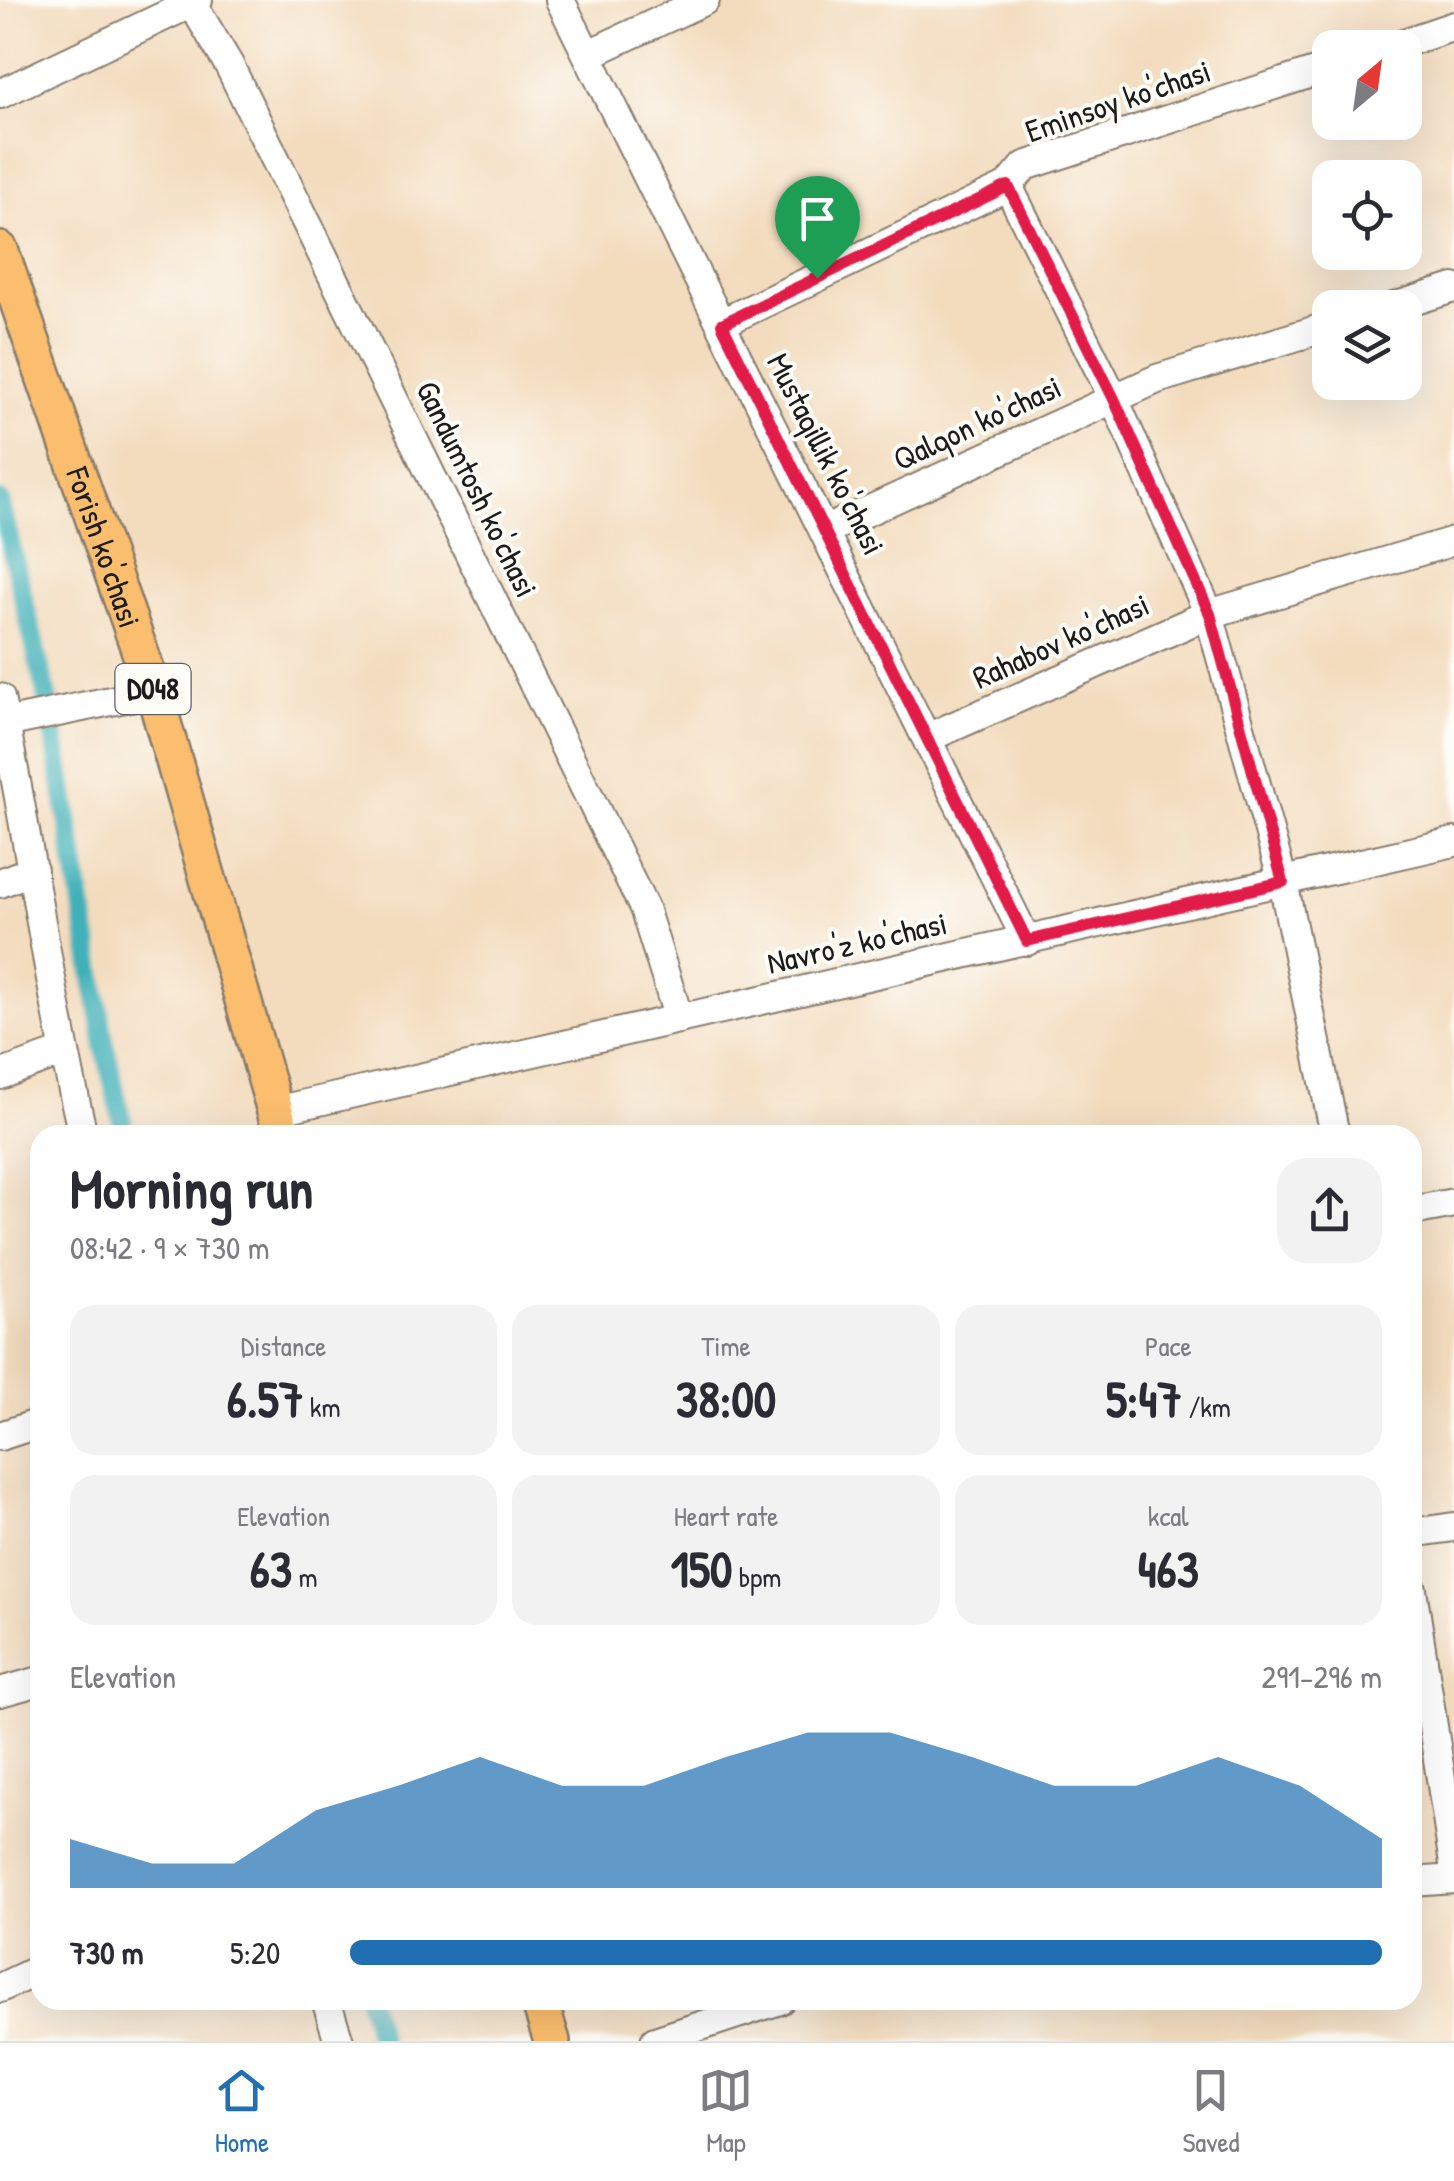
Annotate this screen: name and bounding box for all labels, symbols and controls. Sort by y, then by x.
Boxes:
north arrow [1312,30,1422,140]
map controls [1312,30,1422,400]
street label: Eminsoy ko'chasi [1020,49,1216,152]
button: locate [1312,160,1422,270]
pin [775,176,860,279]
icon: arrive [790,191,845,246]
button: layers [1312,290,1422,400]
street label: Mustaqillik ko'chasi [757,346,896,562]
street label: Qalqon ko'chasi [886,365,1068,480]
street label: Gandumtosh ko'chasi [406,373,548,604]
street label: Forish ko'chasi [56,460,152,633]
street label: Rahabov ko'chasi [966,583,1156,699]
road number: D048 [116,664,190,714]
street label: Navro'z ko'chasi [763,901,951,984]
text: Morning run [70,1151,313,1225]
button: share [1277,1158,1382,1263]
text: 08:42 · 9 × 730 m [70,1226,270,1269]
text: Distance [241,1327,326,1365]
text: Time [701,1327,751,1365]
text: Pace [1145,1327,1192,1365]
text: 6.57 [227,1365,303,1433]
text: 38:00 [676,1365,776,1433]
text: 5:47 [1106,1365,1182,1433]
text: km [303,1388,341,1426]
text: /km [1182,1388,1231,1426]
text: Elevation [237,1497,330,1535]
text: Heart rate [674,1497,778,1535]
text: kcal [1148,1497,1189,1535]
text: 63 [250,1535,292,1603]
text: 150 [671,1535,732,1603]
text: 463 [1138,1535,1199,1603]
text: m [292,1558,318,1596]
text: bpm [732,1558,781,1596]
text: Elevation [70,1655,176,1698]
text: 291–296 m [1262,1655,1382,1698]
text: 730 m [70,1931,144,1974]
text: 5:20 [230,1931,280,1974]
tab: Home [214,2063,269,2161]
tab: Map [698,2063,753,2161]
tab: Saved [1182,2063,1240,2161]

